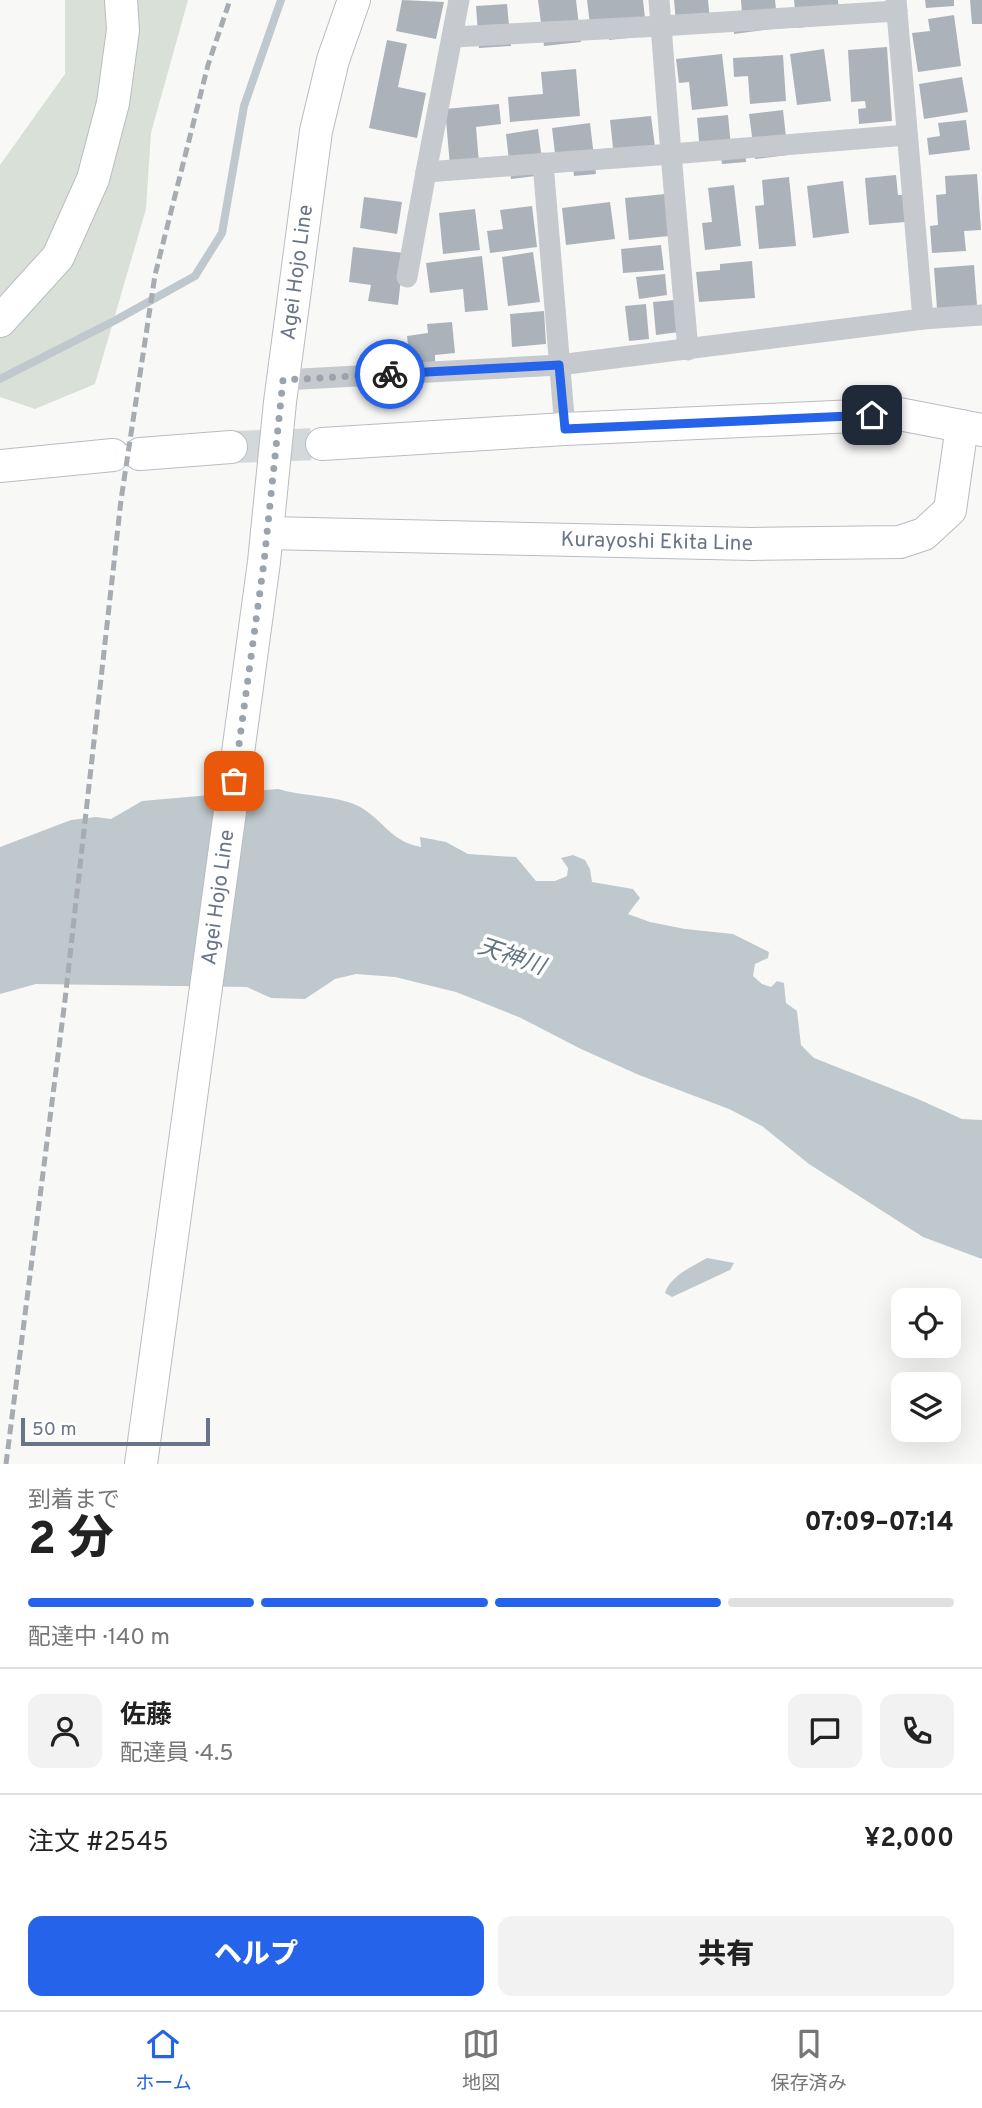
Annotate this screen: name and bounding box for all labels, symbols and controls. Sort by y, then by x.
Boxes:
street label: Agei Hojo Line [275,203,320,342]
courier [355,339,425,409]
icon: bike [371,355,409,393]
pin [842,385,902,445]
icon: home [853,396,891,434]
street label: Kurayoshi Ekita Line [560,526,753,558]
pin [204,751,264,811]
icon: bag [215,762,253,800]
street label: Agei Hojo Line [196,828,241,967]
water label: 天神川 [474,933,551,984]
map controls [891,1288,961,1442]
button: locate [891,1288,961,1358]
button: layers [891,1372,961,1442]
scale bar [21,1415,210,1447]
text: 50 m [32,1418,77,1442]
text: 到着まで [28,1487,120,1516]
text: 07:09–07:14 [804,1507,954,1540]
text: 2 分 [28,1512,114,1571]
text: 配達中 · 140 m [28,1624,170,1653]
button: person [28,1694,102,1768]
button: chat [788,1694,862,1768]
button: phone [880,1694,954,1768]
text: 佐藤 [120,1700,172,1733]
text: 配達員 · 4.5 [120,1740,234,1769]
text: ¥2,000 [864,1823,954,1856]
text: 注文 #2545 [28,1827,169,1860]
button: ヘルプ [28,1916,484,1996]
button: 共有 [498,1916,954,1996]
tab: ホーム [135,2025,192,2096]
tab: 地図 [462,2025,500,2096]
tab: 保存済み [771,2025,847,2096]

